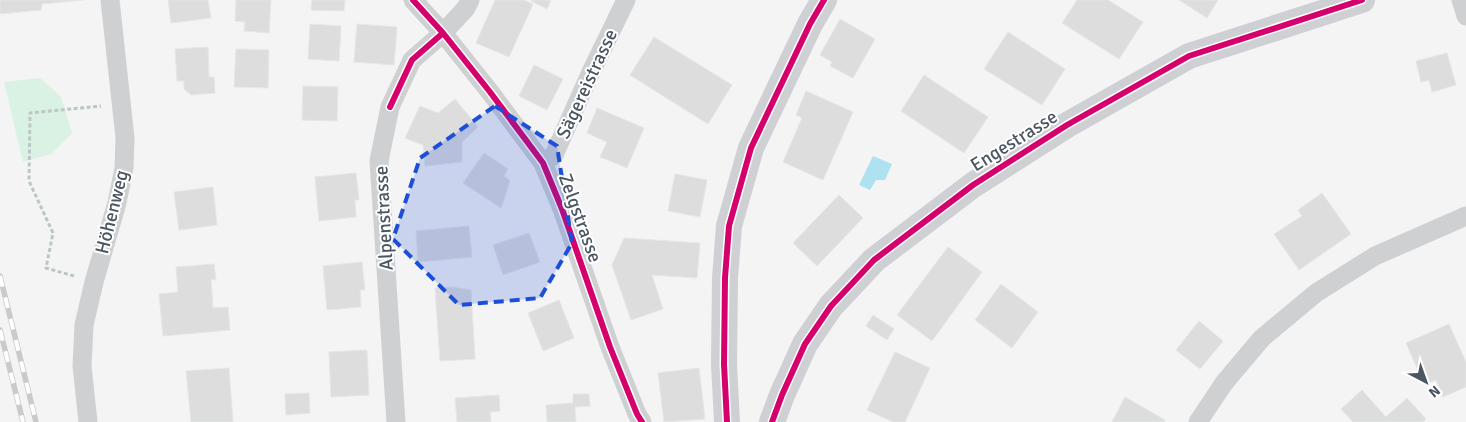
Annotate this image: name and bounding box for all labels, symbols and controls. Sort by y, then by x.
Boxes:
street label: Sägereistrasse [551,25,623,143]
street label: Engestrasse [966,105,1062,177]
street label: Alpenstrasse [369,165,399,271]
street label: Höhenweg [90,168,134,256]
street label: Zelgstrasse [553,170,607,266]
north arrow [1401,357,1451,407]
text: N [1425,382,1443,401]

